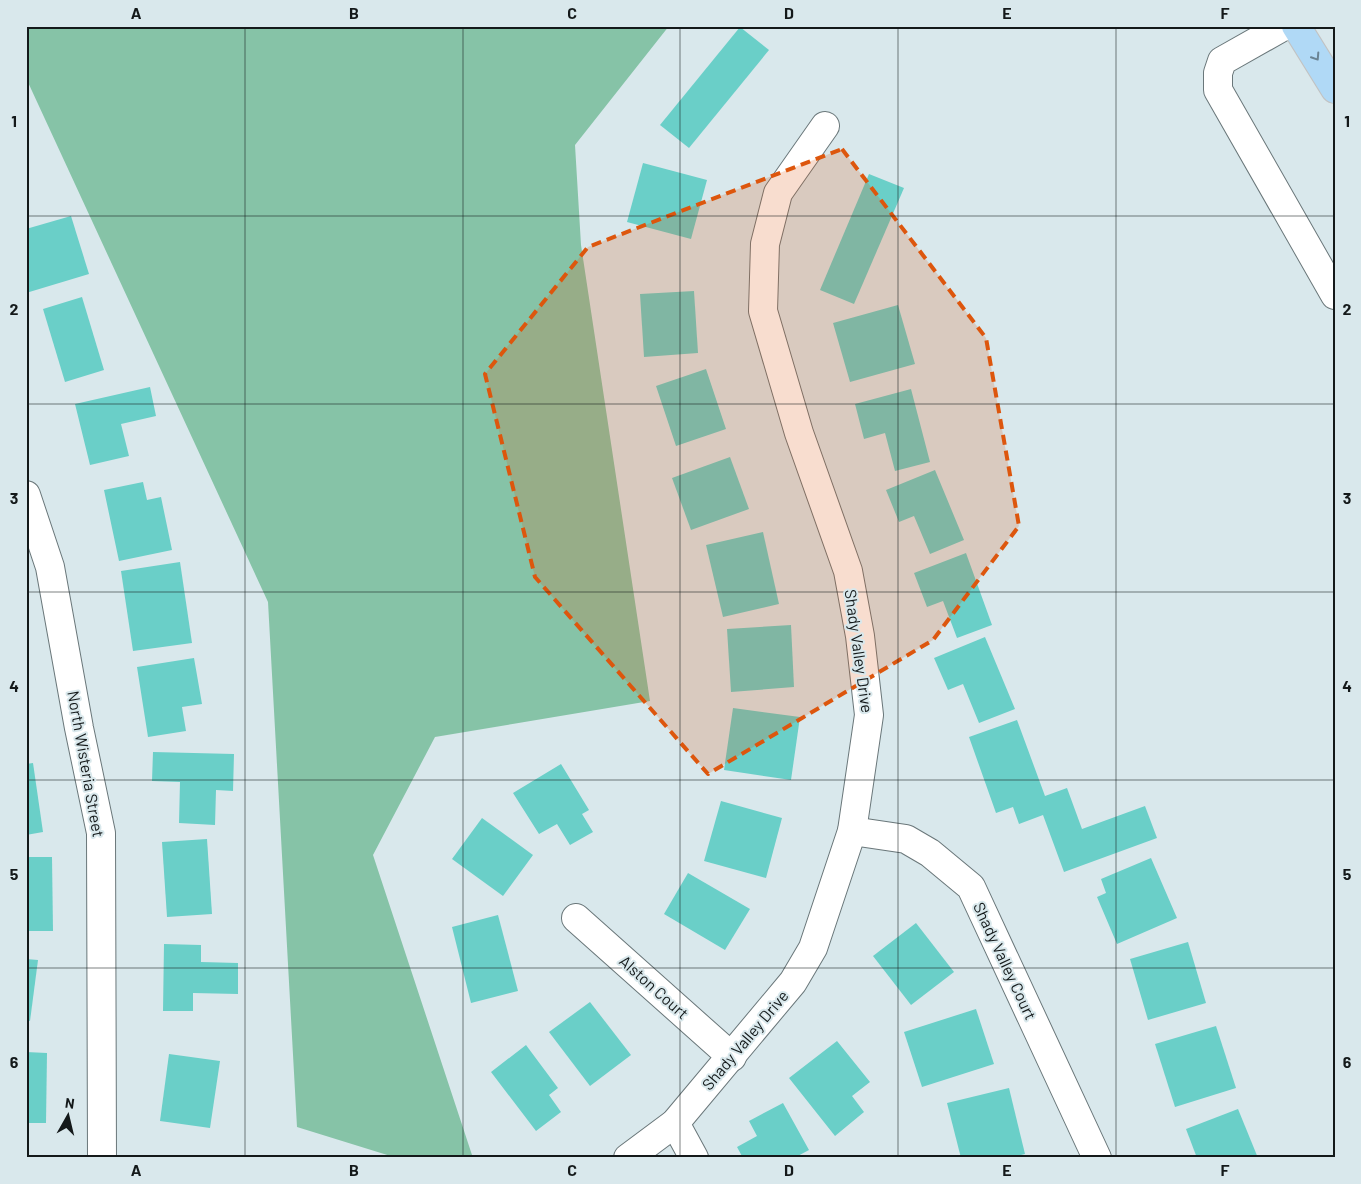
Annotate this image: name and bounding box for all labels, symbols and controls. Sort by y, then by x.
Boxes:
text: A [131,3,142,22]
text: B [349,3,359,22]
text: C [567,3,577,22]
text: D [784,3,794,22]
text: E [1002,3,1012,22]
text: F [1221,3,1230,22]
one-way arrow [1309,52,1319,61]
text: 1 [11,111,17,130]
text: 1 [1344,111,1350,130]
text: 2 [10,299,19,318]
text: 2 [1343,299,1352,318]
text: 3 [10,488,18,507]
text: 3 [1343,488,1351,507]
street label: Shady Valley Drive [841,588,878,714]
text: 4 [9,676,19,695]
text: 4 [1342,676,1352,695]
street label: North Wisteria Street [64,689,109,839]
text: 5 [10,864,19,883]
text: 5 [1343,864,1352,883]
street label: Shady Valley Court [970,899,1041,1023]
street label: Alston Court [616,951,693,1022]
street label: Shady Valley Drive [697,986,792,1093]
text: 6 [10,1052,19,1071]
text: 6 [1343,1052,1352,1071]
north arrow [42,1092,92,1142]
text: N [64,1094,76,1112]
text: A [131,1160,142,1179]
text: B [349,1160,359,1179]
text: C [567,1160,577,1179]
text: D [784,1160,794,1179]
text: E [1002,1160,1012,1179]
text: F [1221,1160,1230,1179]

